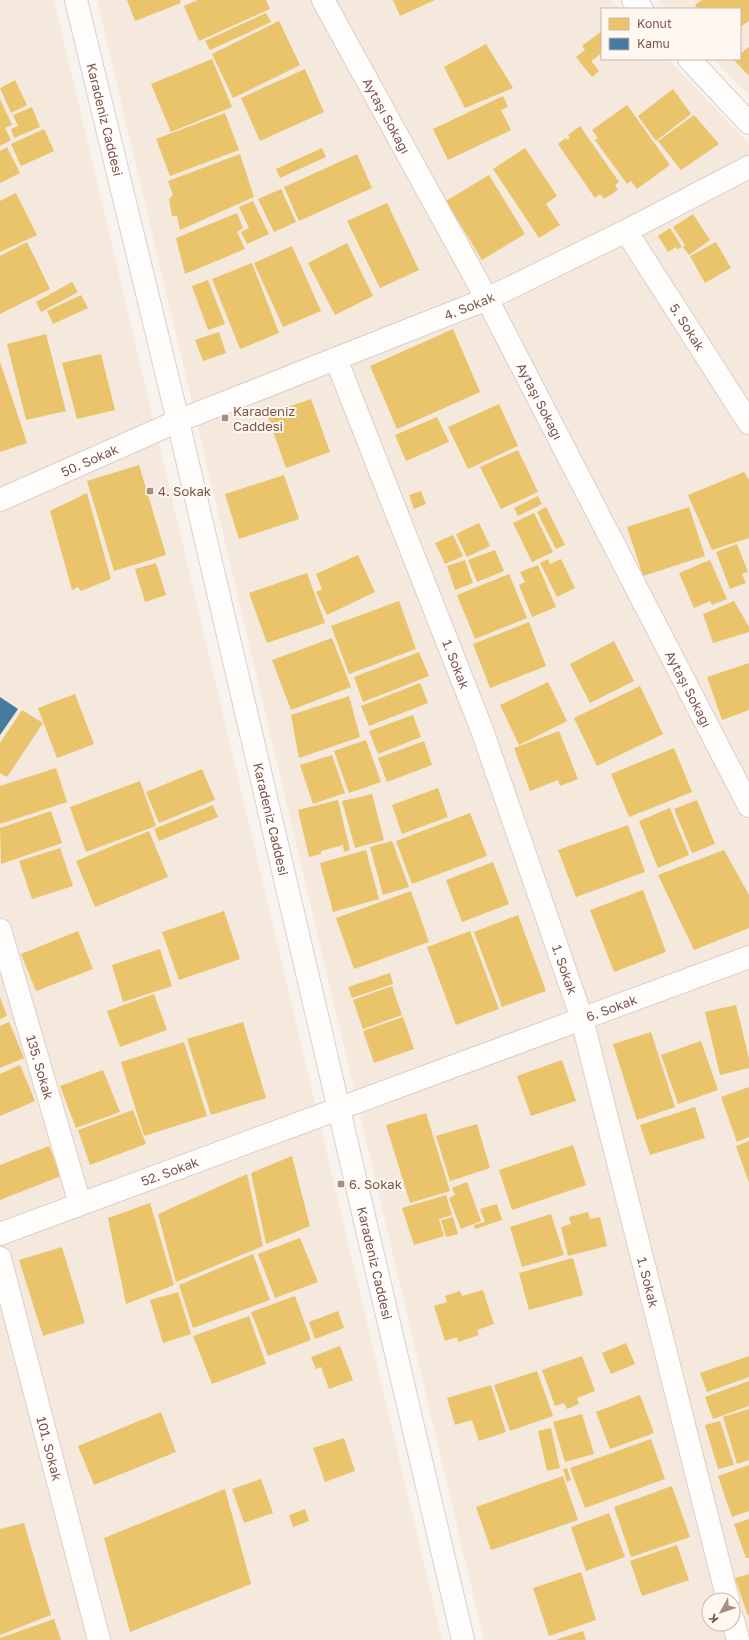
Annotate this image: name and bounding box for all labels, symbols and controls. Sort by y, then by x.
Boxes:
legend [601,8,741,60]
text: Konut [637,16,672,31]
text: Kamu [637,36,670,51]
street label: Karadeniz Caddesi [84,62,126,178]
street label: Aytaşı Sokağı [359,75,414,156]
street label: 4. Sokak [442,288,498,323]
street label: 5. Sokak [667,300,709,354]
street label: Aytaşı Sokağı [513,360,566,442]
place label: Karadeniz Caddesi [233,403,295,434]
marker: Karadeniz Caddesi [220,413,230,423]
street label: 50. Sokak [59,440,121,480]
place label: 4. Sokak [158,483,212,499]
marker: 4. Sokak [145,486,155,496]
street label: 1. Sokak [439,637,473,692]
street label: Aytaşı Sokağı [662,648,715,730]
street label: Karadeniz Caddesi [250,761,292,877]
street label: 1. Sokak [549,942,581,997]
street label: 6. Sokak [584,991,640,1025]
street label: 135. Sokak [23,1033,57,1102]
street label: 52. Sokak [139,1153,201,1189]
place label: 6. Sokak [349,1176,403,1192]
marker: 6. Sokak [336,1179,346,1189]
street label: Karadeniz Caddesi [354,1205,396,1321]
street label: 1. Sokak [634,1255,662,1310]
street label: 101. Sokak [33,1415,66,1483]
north arrow [701,1592,741,1632]
text: K [705,1612,721,1626]

